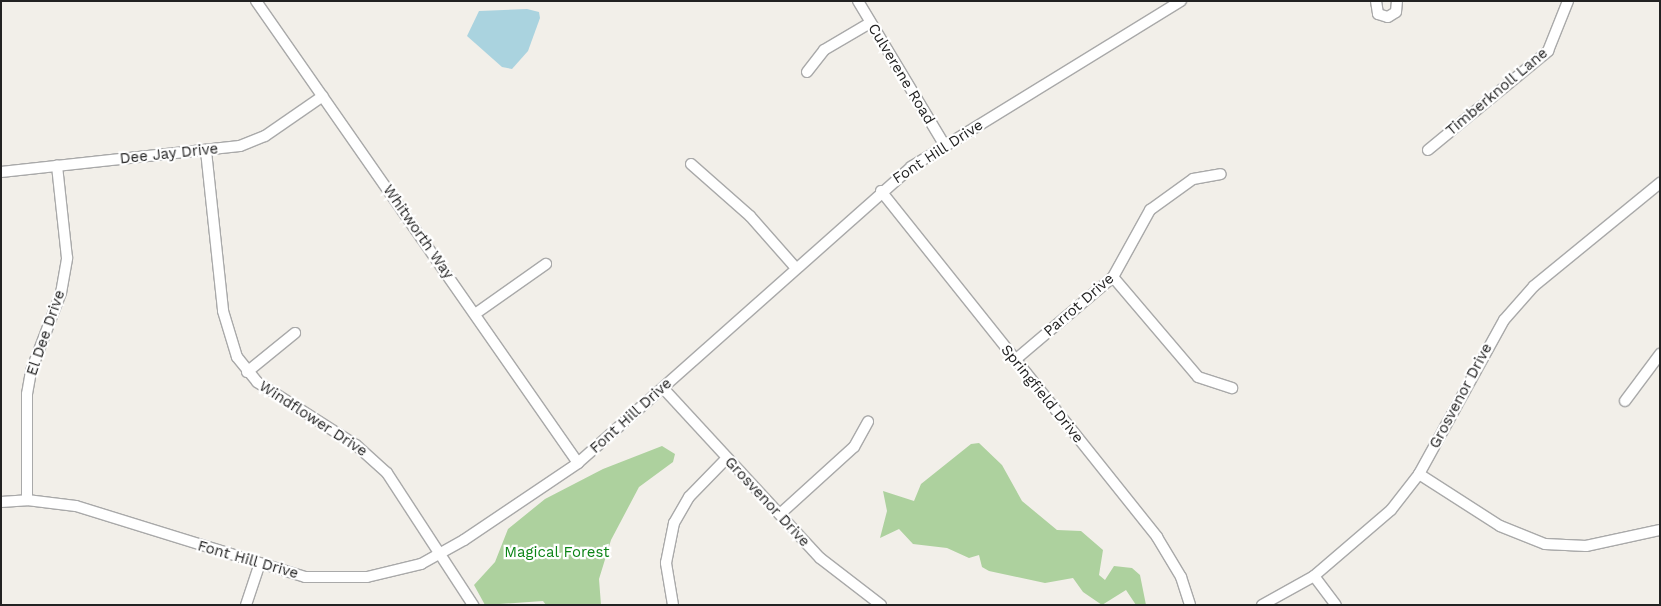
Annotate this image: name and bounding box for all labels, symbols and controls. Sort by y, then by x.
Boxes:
street label: Culverene Road [864,20,938,128]
street label: Timberknoll Lane [1442,44,1552,140]
street label: Font Hill Drive [889,116,987,188]
street label: Dee Jay Drive [118,140,220,168]
street label: Whitworth Way [379,181,457,283]
street label: Parrot Drive [1040,270,1118,340]
street label: El Dee Drive [23,288,69,378]
street label: Grosvenor Drive [1426,340,1496,452]
street label: Springfield Drive [997,341,1087,447]
street label: Font Hill Drive [586,374,676,458]
street label: Windflower Drive [255,377,371,461]
street label: Grosvenor Drive [721,453,813,551]
street label: Font Hill Drive [195,537,301,583]
park label: Magical Forest [504,544,610,562]

